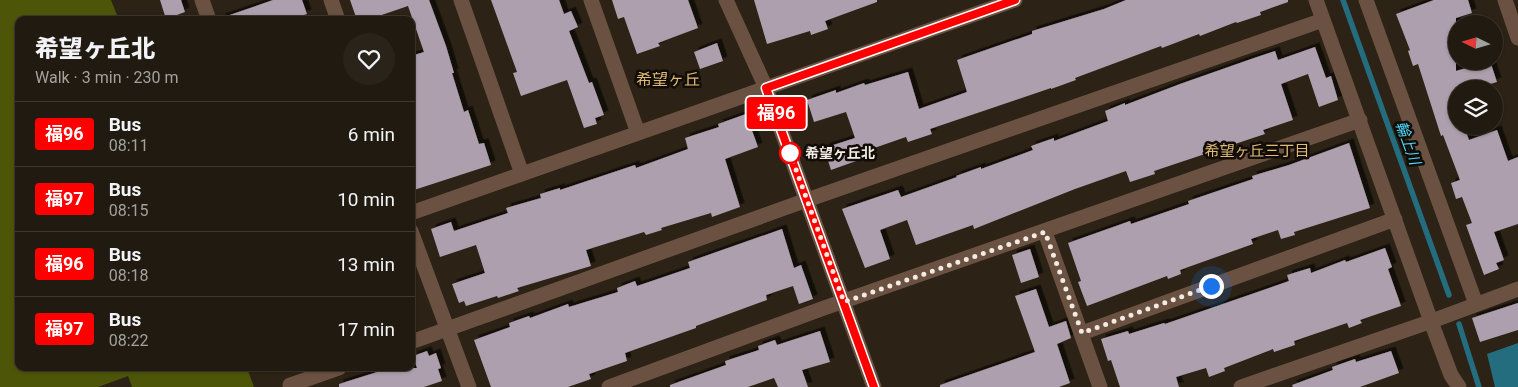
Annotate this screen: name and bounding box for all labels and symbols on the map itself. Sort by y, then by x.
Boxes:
north arrow [1448,15,1502,70]
district label: 希望ヶ丘 [636,70,700,89]
line badge: 福96 [747,97,805,129]
water label: 輪上川 [1392,119,1425,169]
marker: 希望ヶ丘北 [779,142,801,164]
district label: 希望ヶ丘三丁目 [1204,142,1310,160]
place label: 希望ヶ丘北 [805,145,875,161]
your location [1199,274,1224,299]

